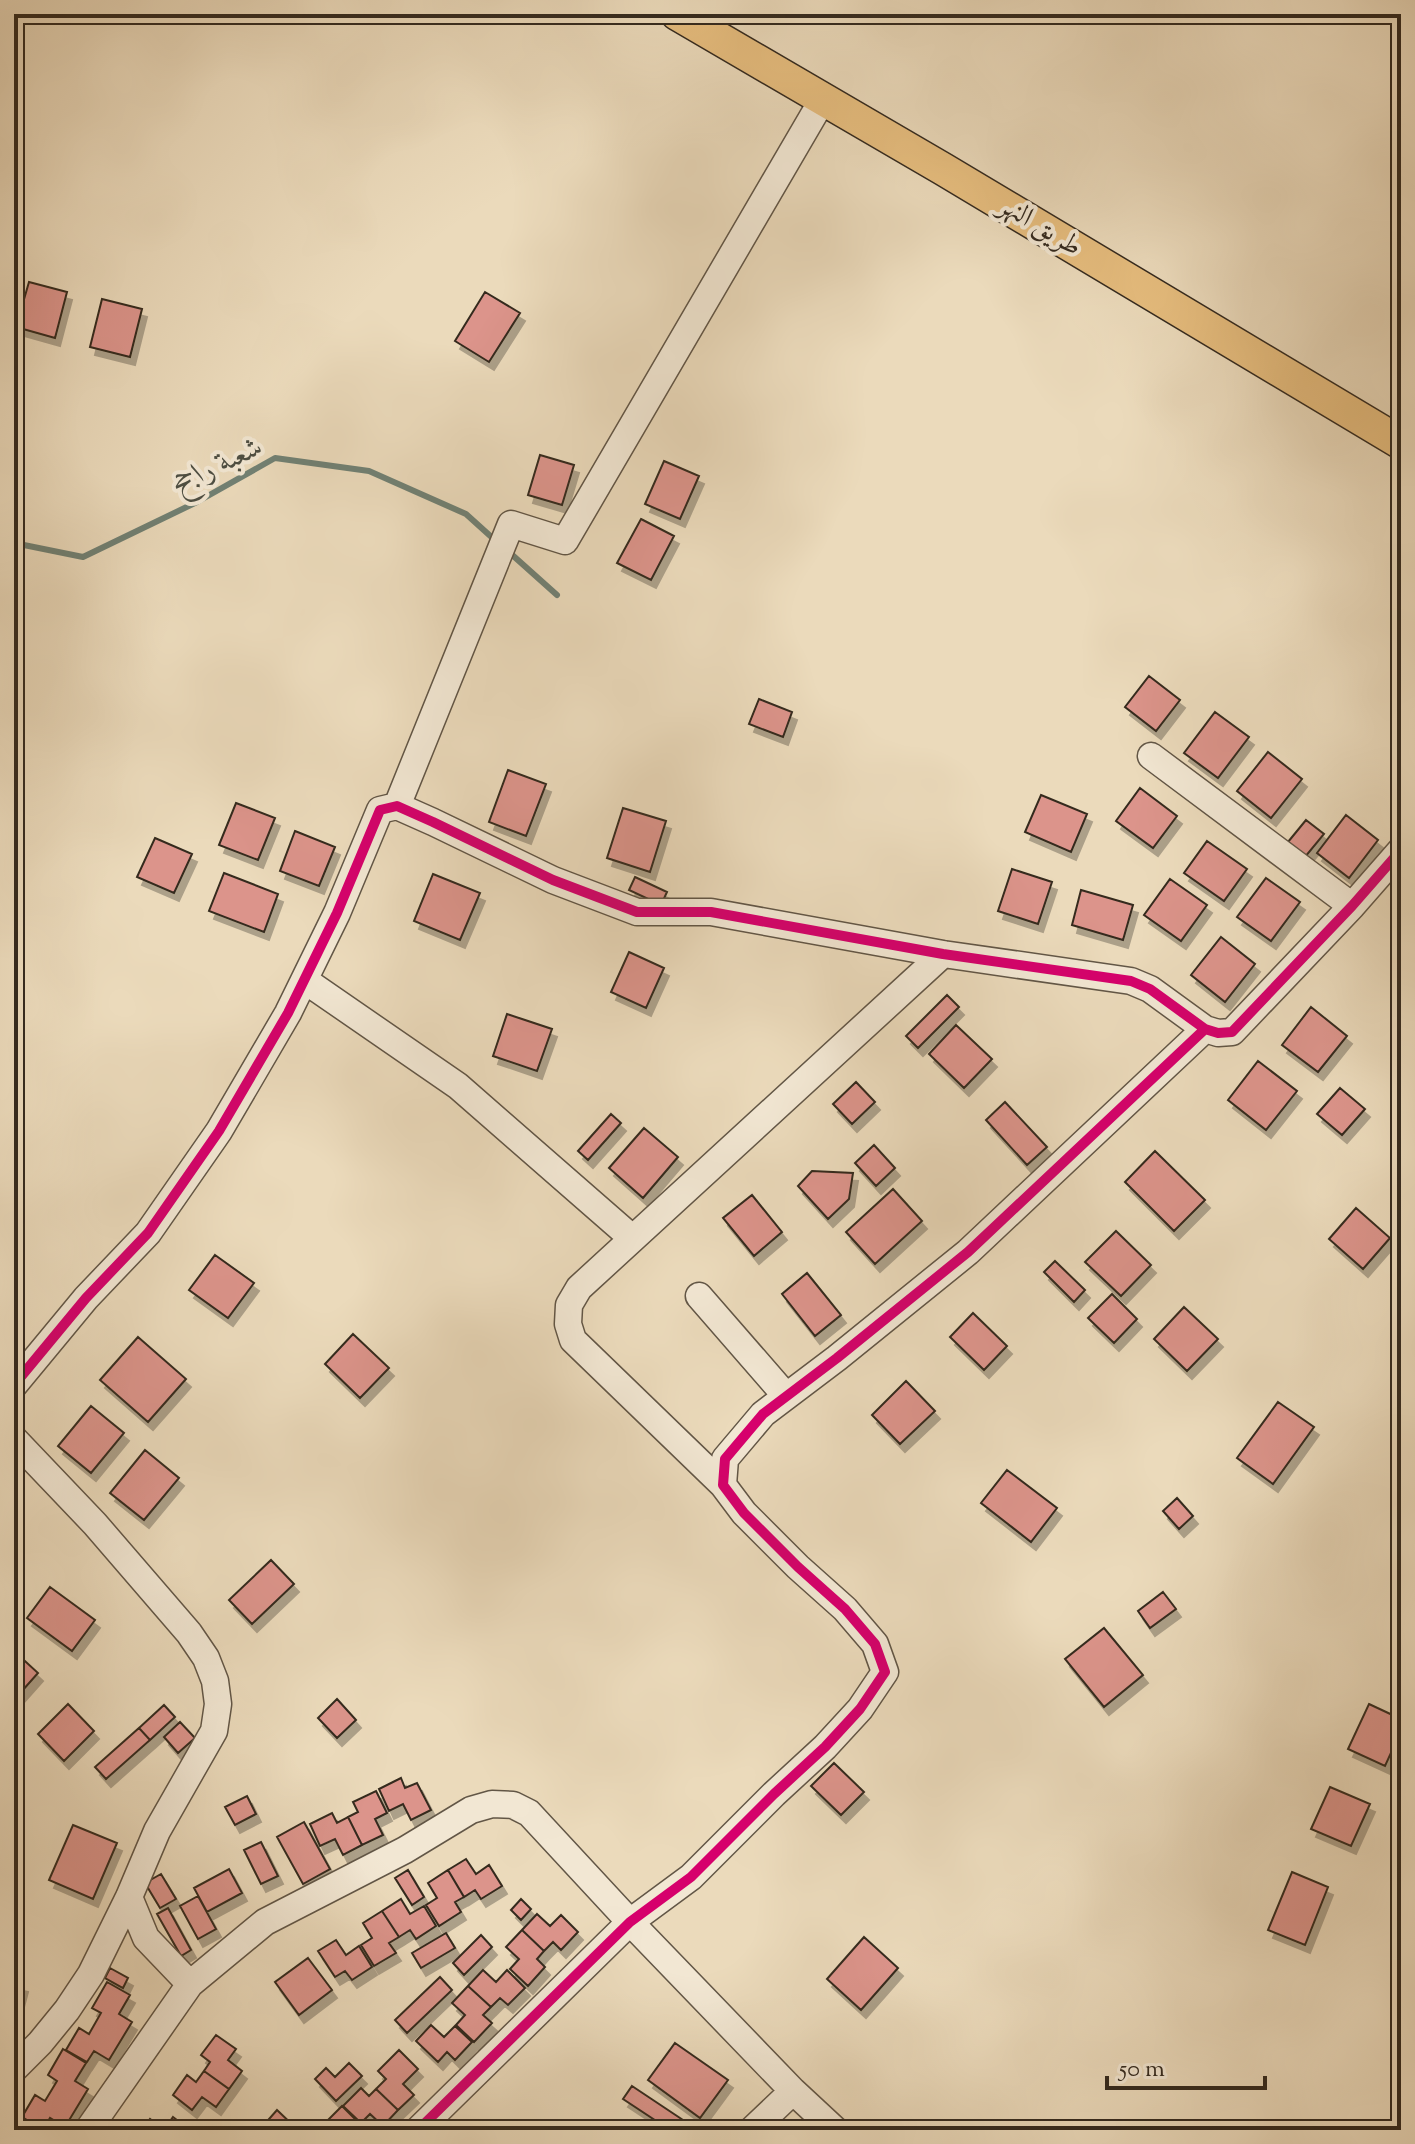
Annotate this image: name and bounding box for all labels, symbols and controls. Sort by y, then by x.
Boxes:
street label: طريق النهر [988,185,1089,267]
water label: شعبة راجح [165,426,271,507]
scale bar [1107,2040,1265,2090]
text: 50 m [1117,2053,1165,2087]

